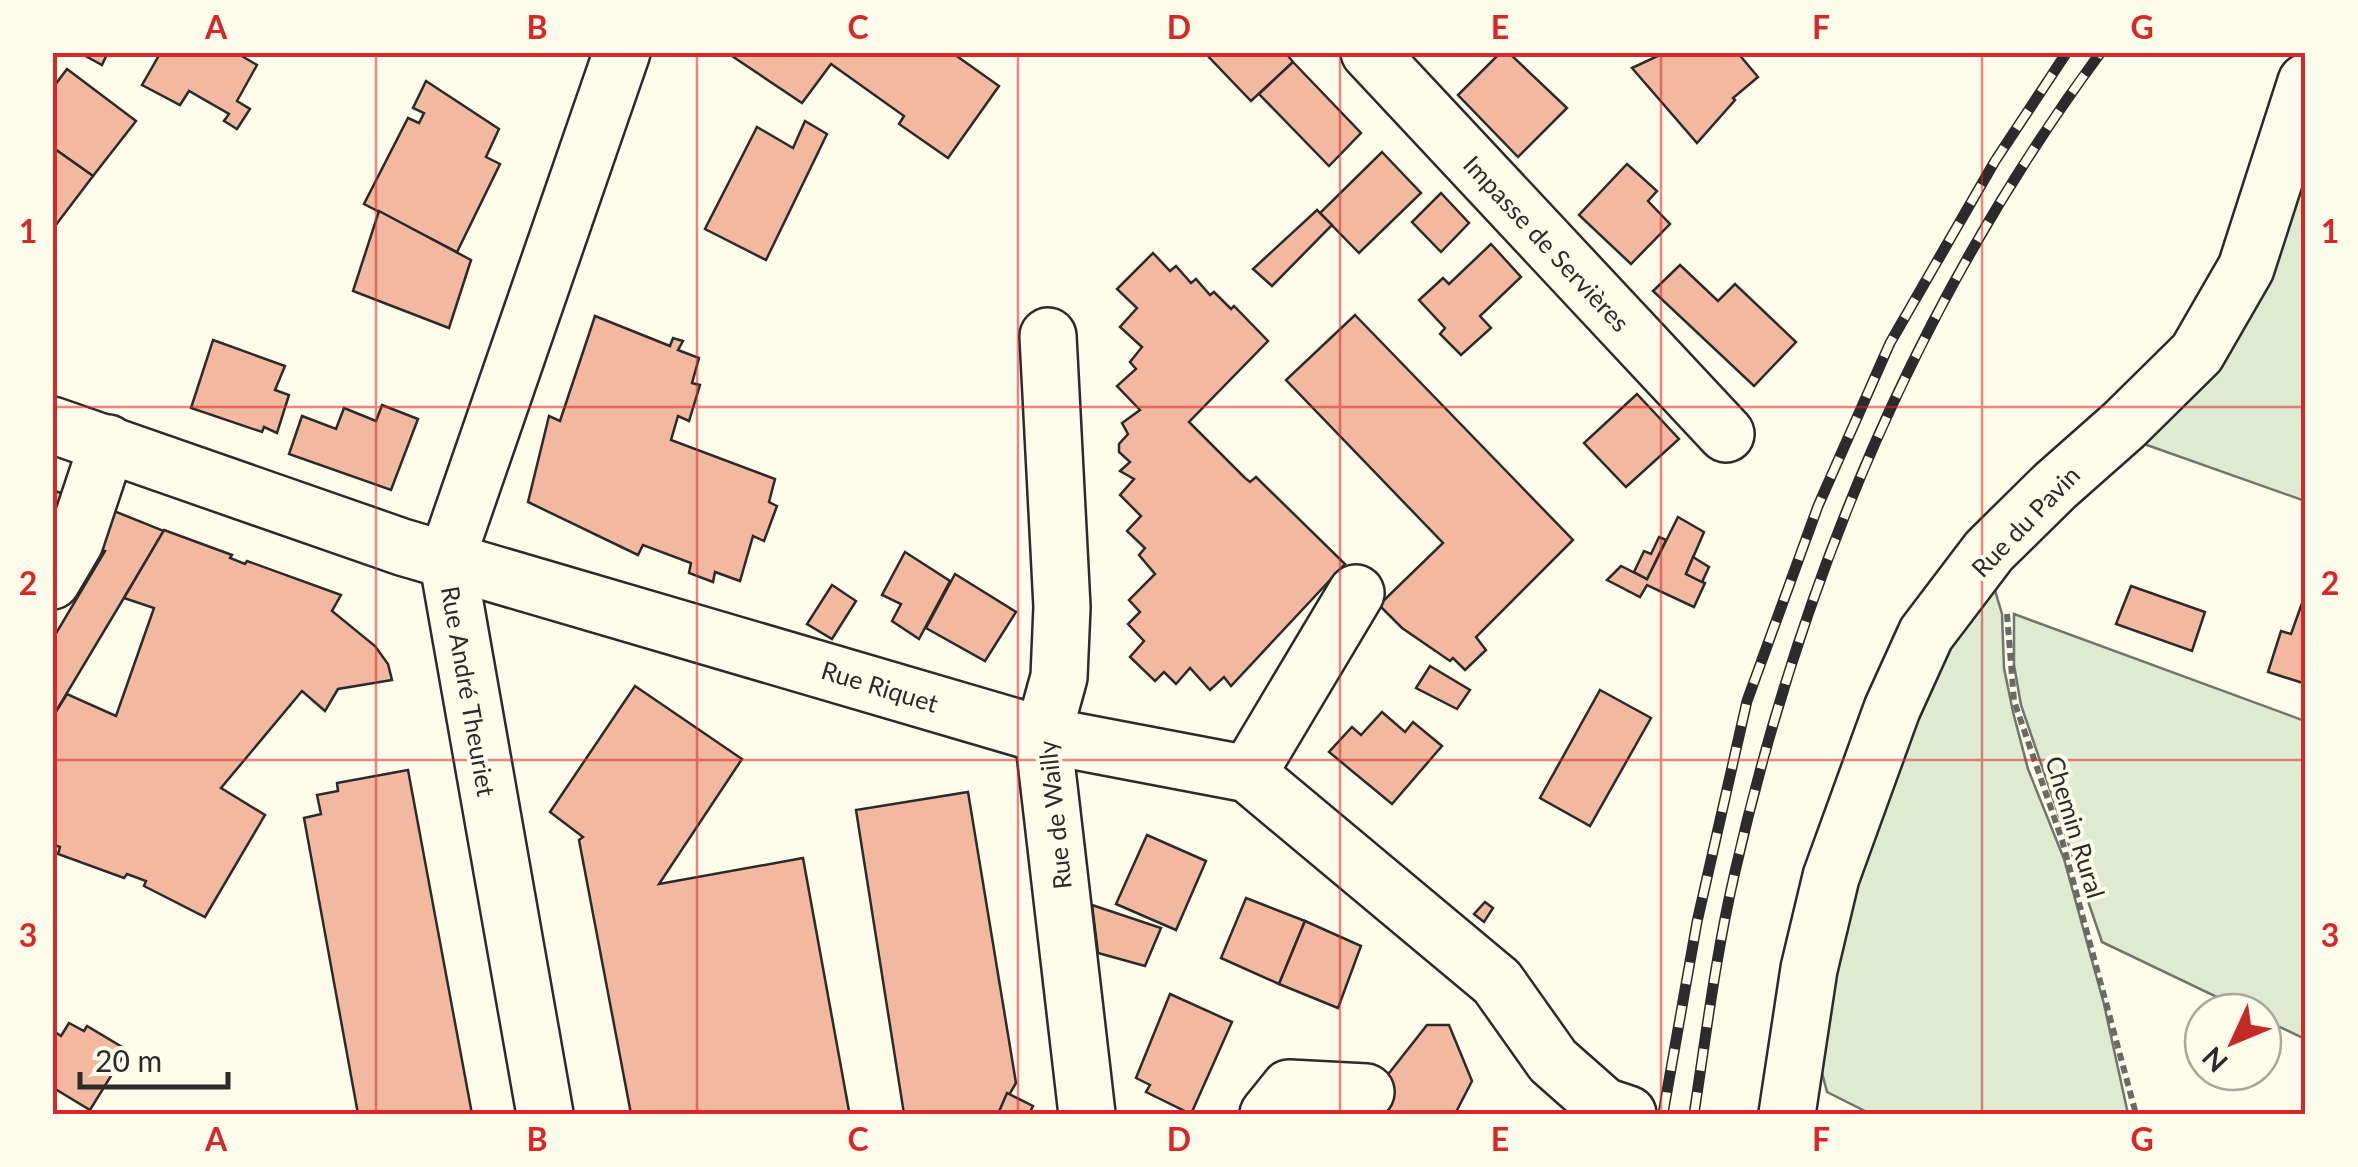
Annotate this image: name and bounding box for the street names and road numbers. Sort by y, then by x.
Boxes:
street label: Impasse de Servières [1458,149,1636,337]
street label: Rue du Pavin [1965,459,2085,583]
street label: Rue André Theuriet [436,584,502,798]
street label: Rue Riquet [818,654,942,718]
street label: Rue de Wailly [1031,739,1077,891]
street label: Chemin Rural [2040,752,2112,902]

